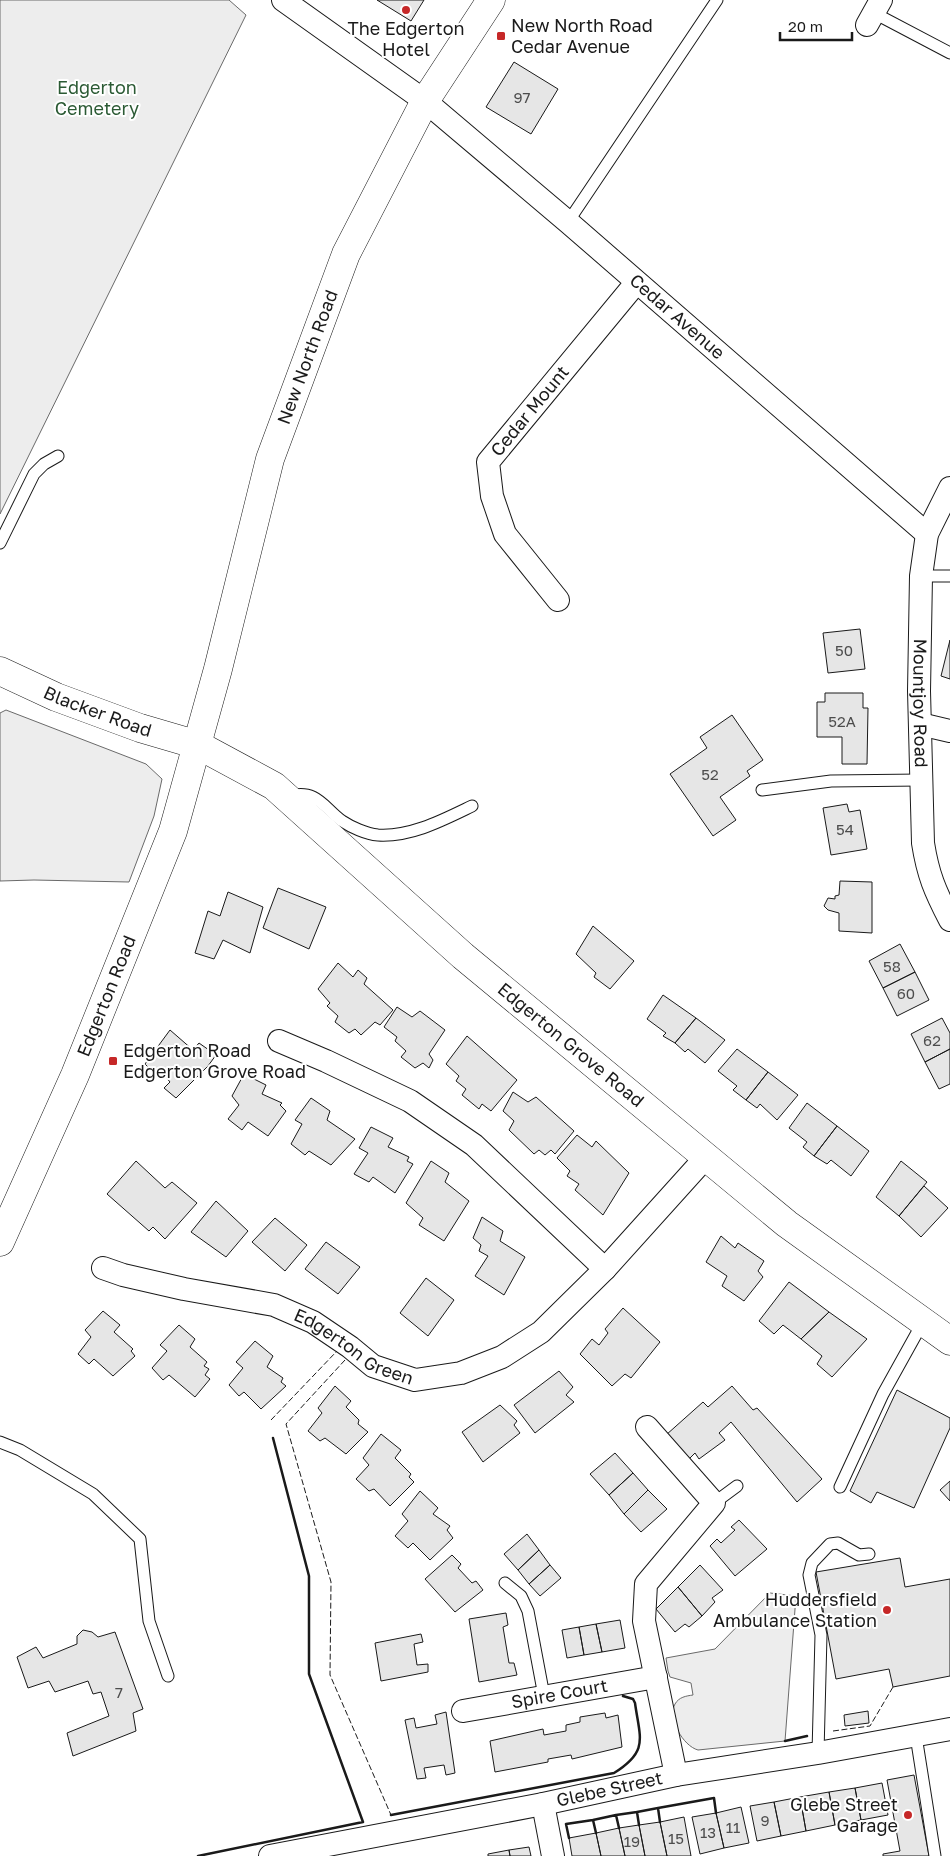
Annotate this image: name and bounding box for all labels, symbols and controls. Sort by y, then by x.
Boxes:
marker: The Edgerton Hotel [400,4,412,16]
scale bar [780,10,852,42]
place label: New North Road Cedar Avenue [511,14,653,57]
place label: The Edgerton Hotel [348,17,465,60]
text: 20 m [788,17,823,35]
marker: New North Road Cedar Avenue [495,30,507,42]
park label: Edgerton Cemetery [55,76,139,119]
house number: 97 [513,88,531,106]
street label: Cedar Avenue [626,269,730,363]
street label: New North Road [272,287,342,427]
street label: Cedar Mount [485,361,573,460]
street label: Mountjoy Road [909,638,933,768]
house number: 50 [835,641,853,659]
street label: Blacker Road [40,681,154,741]
house number: 52A [828,712,856,730]
house number: 52 [701,765,719,783]
house number: 54 [836,820,854,838]
street label: Edgerton Road [72,932,140,1060]
house number: 58 [883,957,901,975]
street label: Edgerton Grove Road [494,977,649,1111]
house number: 60 [897,984,915,1002]
house number: 62 [923,1031,941,1049]
place label: Edgerton Road Edgerton Grove Road [123,1039,306,1082]
marker: Edgerton Road Edgerton Grove Road [107,1055,119,1067]
street label: Edgerton Green [291,1303,416,1389]
place label: Huddersfield Ambulance Station [713,1588,877,1631]
marker: Huddersfield Ambulance Station [881,1604,893,1616]
street label: Spire Court [509,1674,609,1712]
house number: 7 [115,1683,123,1701]
street label: Glebe Street [554,1766,664,1811]
place label: Glebe Street Garage [790,1793,898,1836]
marker: Glebe Street Garage [902,1809,914,1821]
house number: 9 [760,1811,770,1829]
house number: 11 [726,1818,740,1836]
house number: 13 [700,1823,716,1841]
house number: 15 [668,1829,684,1847]
house number: 19 [624,1832,640,1850]

